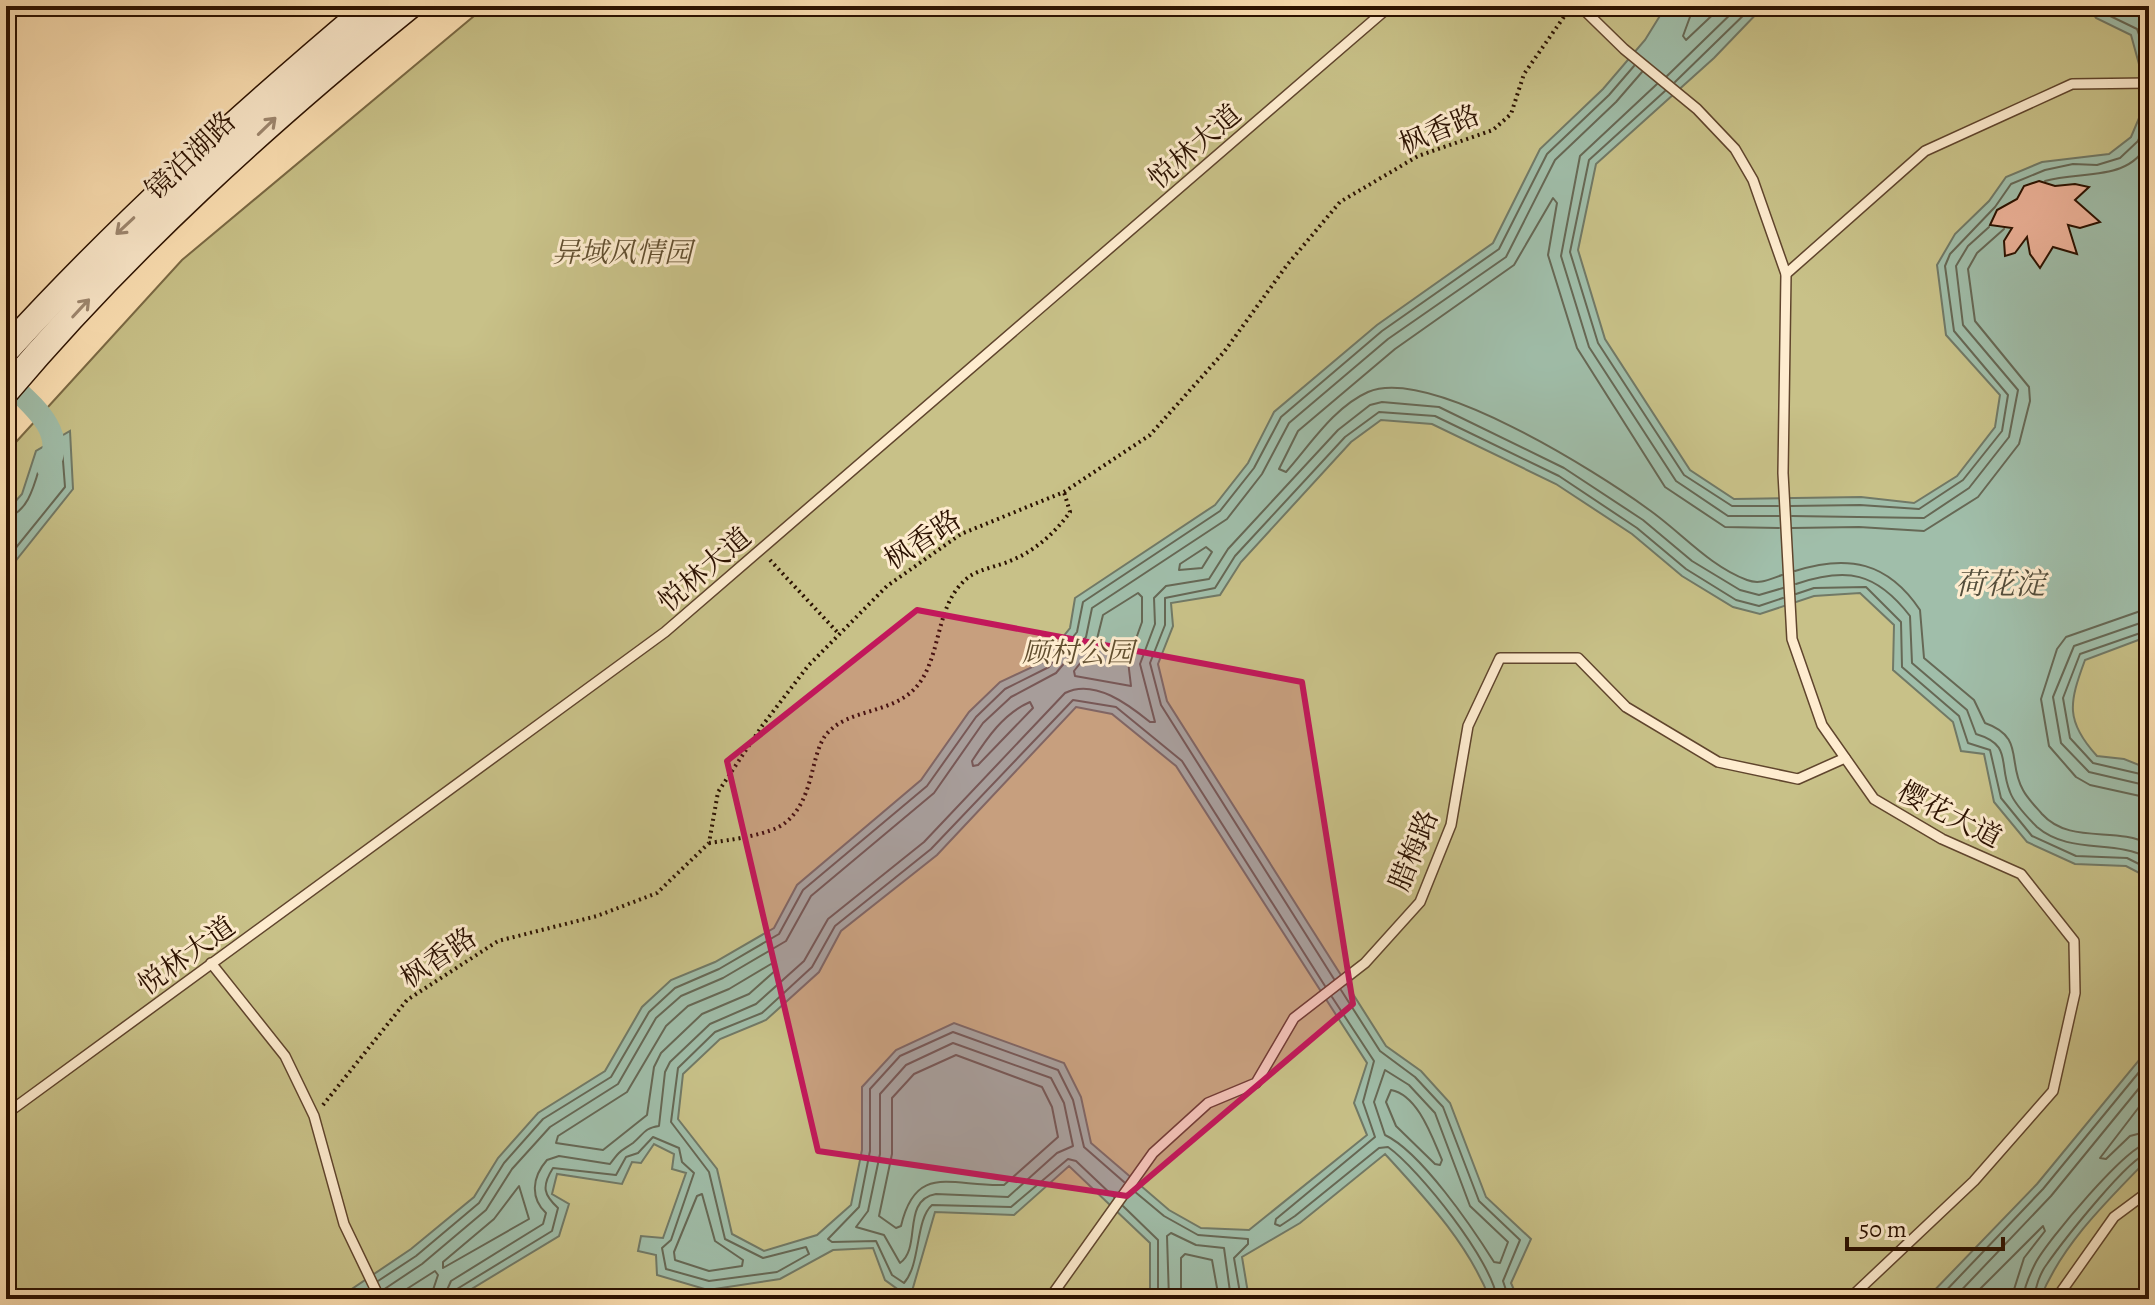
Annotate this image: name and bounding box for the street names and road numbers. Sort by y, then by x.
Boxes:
street label: 悦林大道 [1140,96,1249,198]
street label: 枫香路 [1393,96,1485,164]
street label: 镜泊湖路 [137,103,244,208]
street label: 枫香路 [877,501,968,579]
street label: 悦林大道 [650,519,759,621]
street label: 樱花大道 [1891,773,2008,857]
street label: 腊梅路 [1381,804,1447,896]
street label: 悦林大道 [130,908,243,1004]
street label: 枫香路 [393,919,484,997]

